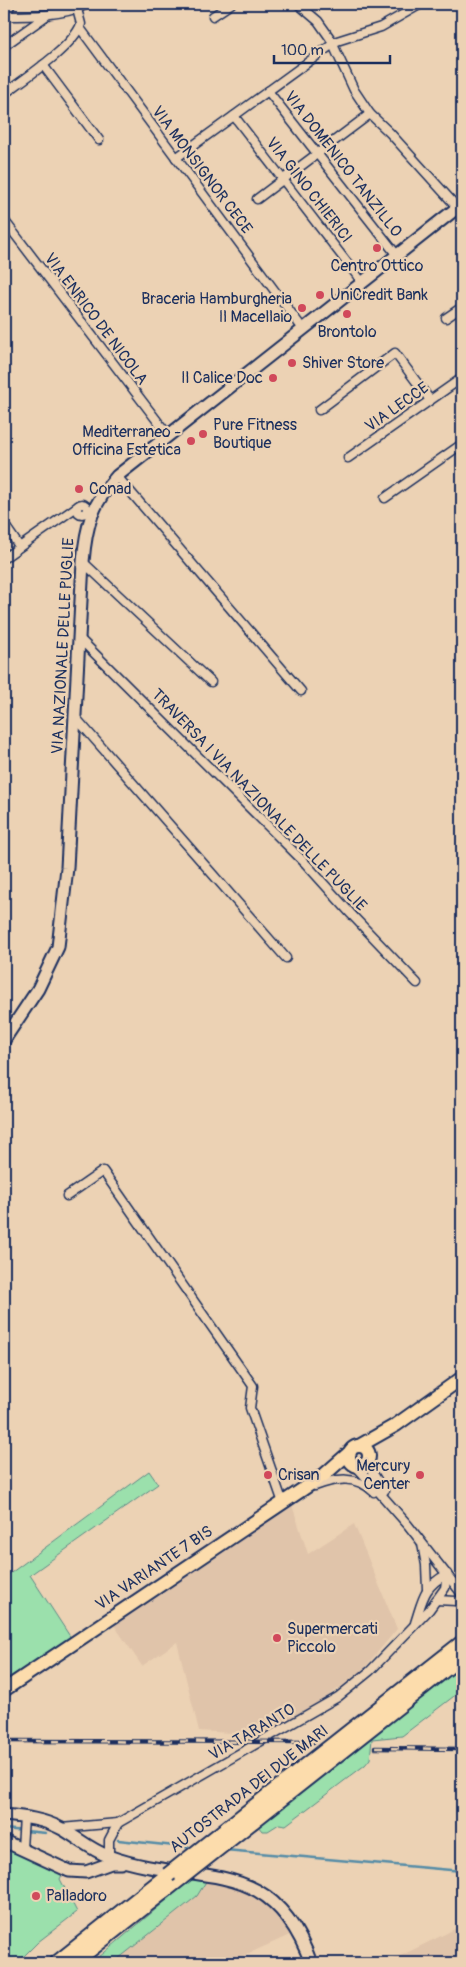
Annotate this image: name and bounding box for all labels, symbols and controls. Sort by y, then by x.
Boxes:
scale bar [274,32,390,64]
text: 100 m [281,41,324,60]
street label: VIA DOMENICO TANZILLO [280,87,406,241]
street label: VIA MONSIGNOR CECE [147,102,257,238]
street label: VIA GINO CHIERICI [262,133,356,247]
marker: Centro Ottico [371,242,383,254]
street label: VIA ENRICO DE NICOLA [40,249,152,389]
place label: Centro Ottico [331,256,424,276]
place label: UniCredit Bank [330,285,428,305]
place label: Braceria Hamburgheria Il Macellaio [141,289,292,327]
marker: UniCredit Bank [314,289,326,301]
marker: Braceria Hamburgheria Il Macellaio [296,302,308,314]
marker: Brontolo [341,308,353,320]
place label: Brontolo [317,322,377,342]
place label: Shiver Store [302,353,384,373]
marker: Shiver Store [286,357,298,369]
place label: Il Calice Doc [181,368,263,388]
marker: Il Calice Doc [267,372,279,384]
street label: VIA LECCE [361,378,433,436]
place label: Pure Fitness Boutique [213,415,297,453]
place label: Mediterraneo - Officina Estetica [72,422,181,460]
marker: Pure Fitness Boutique [197,428,209,440]
marker: Mediterraneo - Officina Estetica [185,435,197,447]
place label: Conad [89,479,132,499]
marker: Conad [73,483,85,495]
street label: VIA NAZIONALE DELLE PUGLIE [47,537,79,755]
street label: TRAVERSA I VIA NAZIONALE DELLE PUGLIE [147,685,371,915]
place label: Mercury Center [356,1456,410,1494]
place label: Crisan [278,1465,320,1485]
marker: Crisan [262,1469,274,1481]
marker: Mercury Center [414,1469,426,1481]
street label: VIA VARIANTE 7 BIS [92,1521,216,1615]
place label: Supermercati Piccolo [287,1619,378,1657]
marker: Supermercati Piccolo [271,1632,283,1644]
street label: VIA TARANTO [205,1699,299,1765]
street label: AUTOSTRADA DEI DUE MARI [166,1721,332,1857]
place label: Palladoro [46,1886,107,1906]
marker: Palladoro [30,1890,42,1902]

